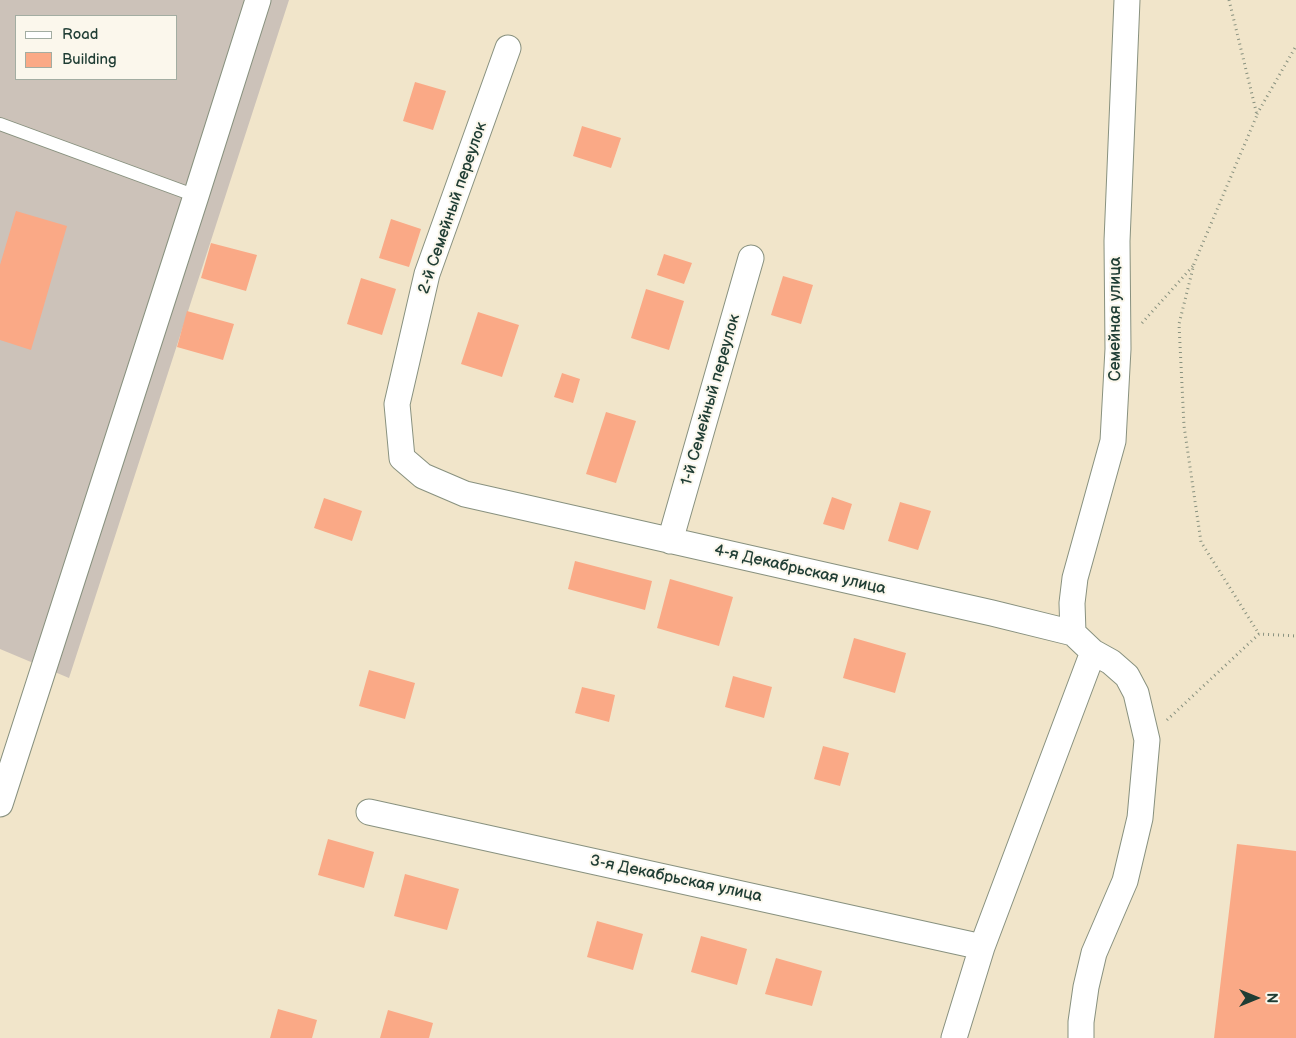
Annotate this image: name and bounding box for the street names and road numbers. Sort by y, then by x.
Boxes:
street label: 2-й Семейный переулок [415,120,491,296]
street label: Семейная улица [1106,257,1126,381]
street label: 1-й Семейный переулок [677,312,745,488]
street label: 4-я Декабрьская улица [712,541,888,599]
street label: 3-я Декабрьская улица [588,851,764,907]

